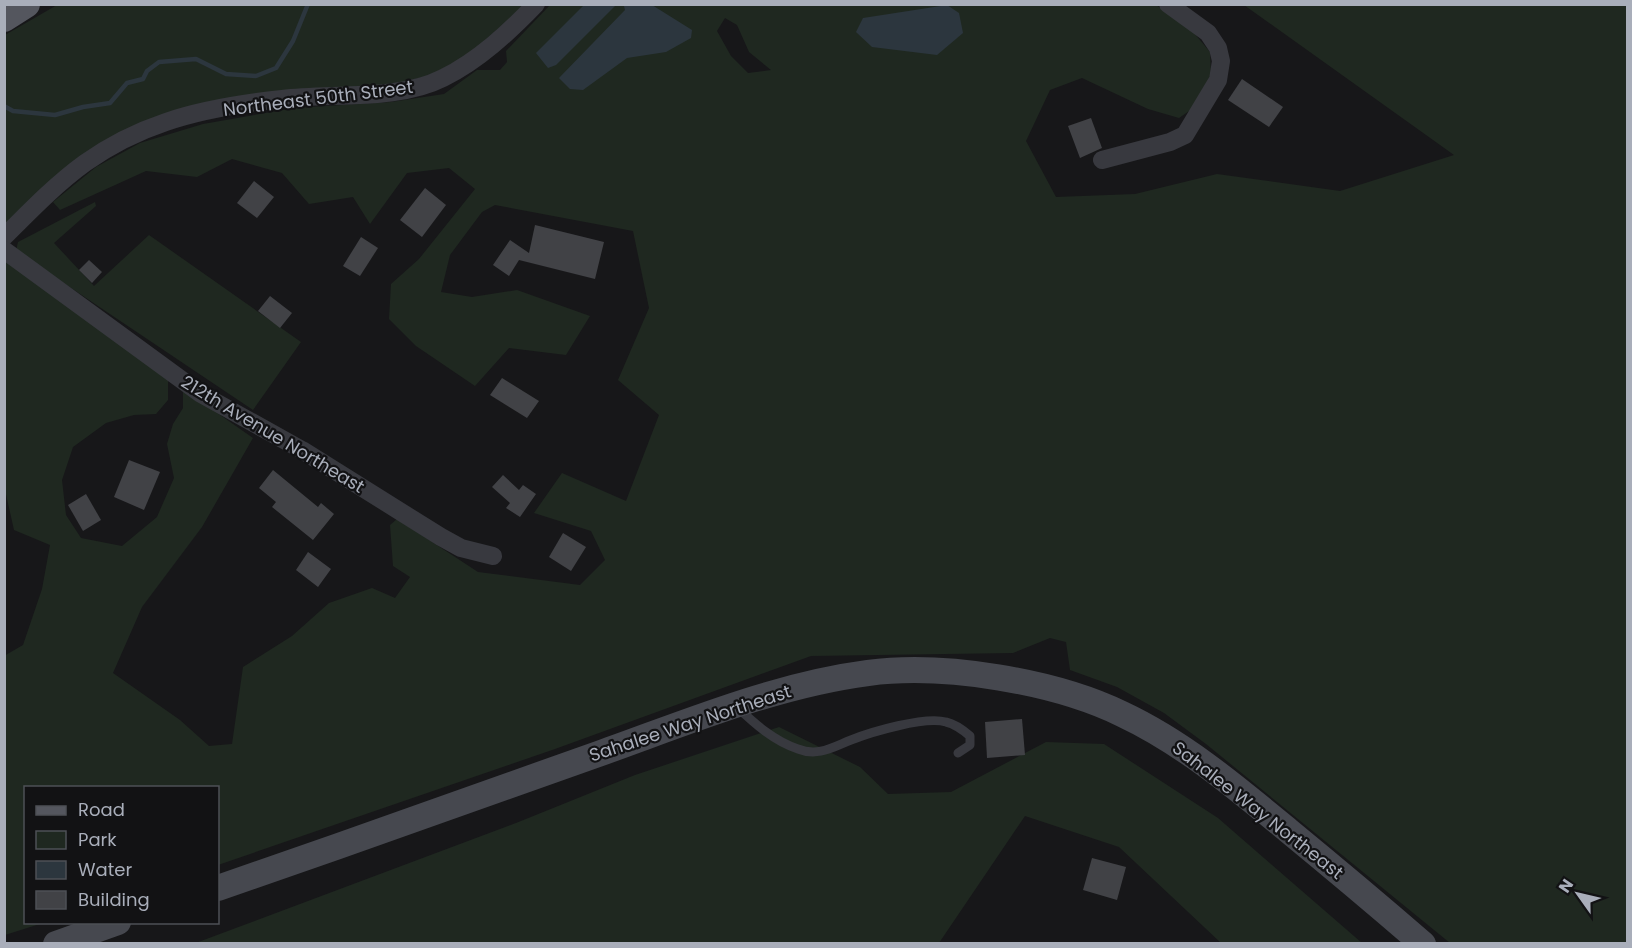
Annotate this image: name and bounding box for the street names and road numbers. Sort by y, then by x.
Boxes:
street label: Northeast 50th Street [222,74,414,122]
street label: 212th Avenue Northeast [177,369,369,499]
street label: Sahalee Way Northeast [586,679,794,767]
street label: Sahalee Way Northeast [1167,735,1349,885]

